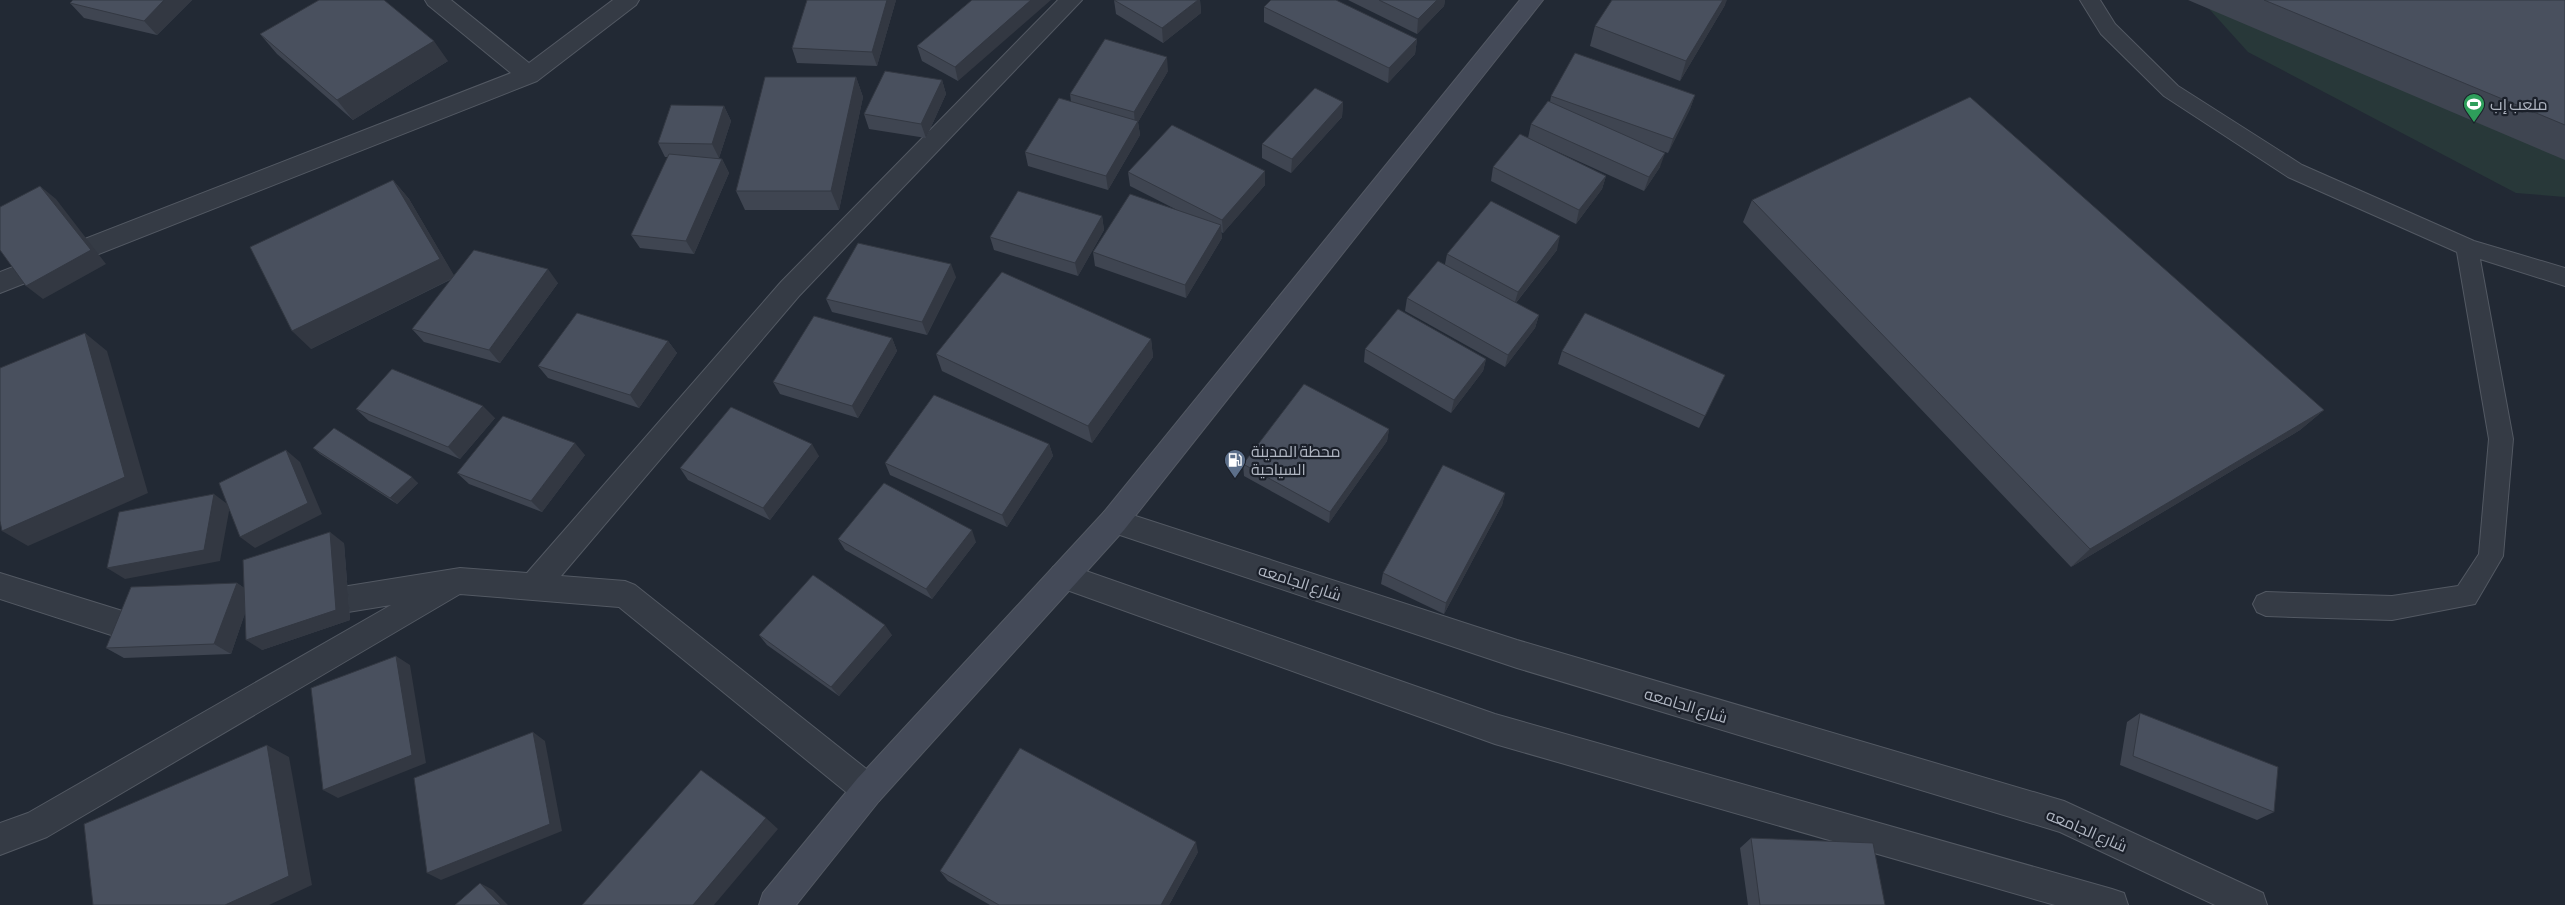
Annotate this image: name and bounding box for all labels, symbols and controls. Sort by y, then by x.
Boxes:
sports icon: ملعب إب [2462,92,2486,123]
place label: ملعب إب [2490,95,2548,114]
place label: محطة المدينة السياحية [1251,442,1341,479]
fuel station icon: محطة المدينة السياحية [1223,448,1247,479]
street label: شارع الجامعه [1255,560,1344,607]
street label: شارع الجامعه [1641,684,1730,729]
street label: شارع الجامعه [2043,805,2130,858]

